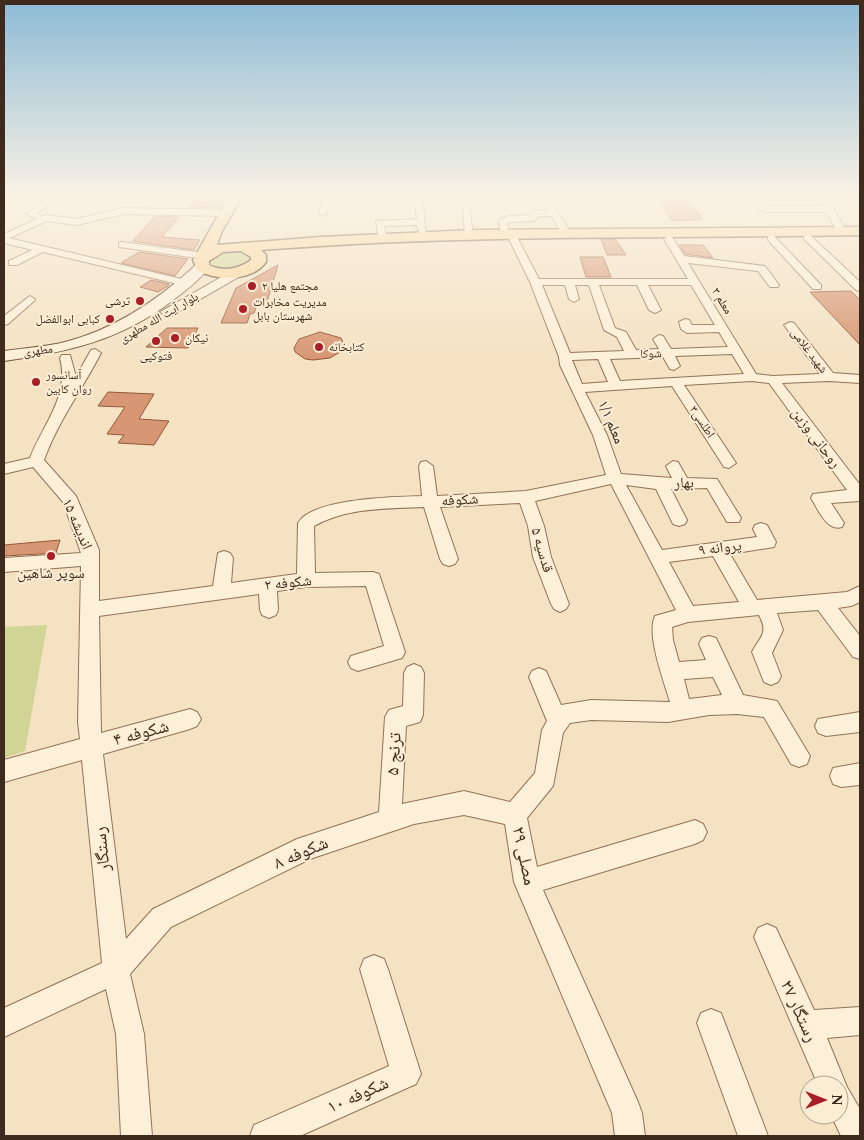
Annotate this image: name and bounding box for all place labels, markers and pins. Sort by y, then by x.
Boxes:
place label: مجتمع هلیا ۲ [262,277,318,296]
marker: مجتمع هلیا ۲ [246,280,258,292]
place label: ترشی [105,292,130,311]
place label: مدیریت مخابرات شهرستان بابل [253,293,327,326]
marker: ترشی [134,295,146,307]
marker: مدیریت مخابرات شهرستان بابل [237,303,249,315]
place label: کبابی ابوالفضل [36,310,100,329]
marker: کبابی ابوالفضل [104,313,116,325]
place label: نیکان [185,329,208,348]
marker: نیکان [169,332,181,344]
marker: فتوکپی [150,335,162,347]
place label: کتابخانه [329,338,364,357]
marker: کتابخانه [313,341,325,353]
place label: فتوکپی [140,347,172,366]
place label: آسانسور روان کابین [45,366,92,399]
marker: آسانسور روان کابین [30,376,42,388]
marker: سوپر شاهین [45,550,57,562]
place label: سوپر شاهین [17,562,85,585]

